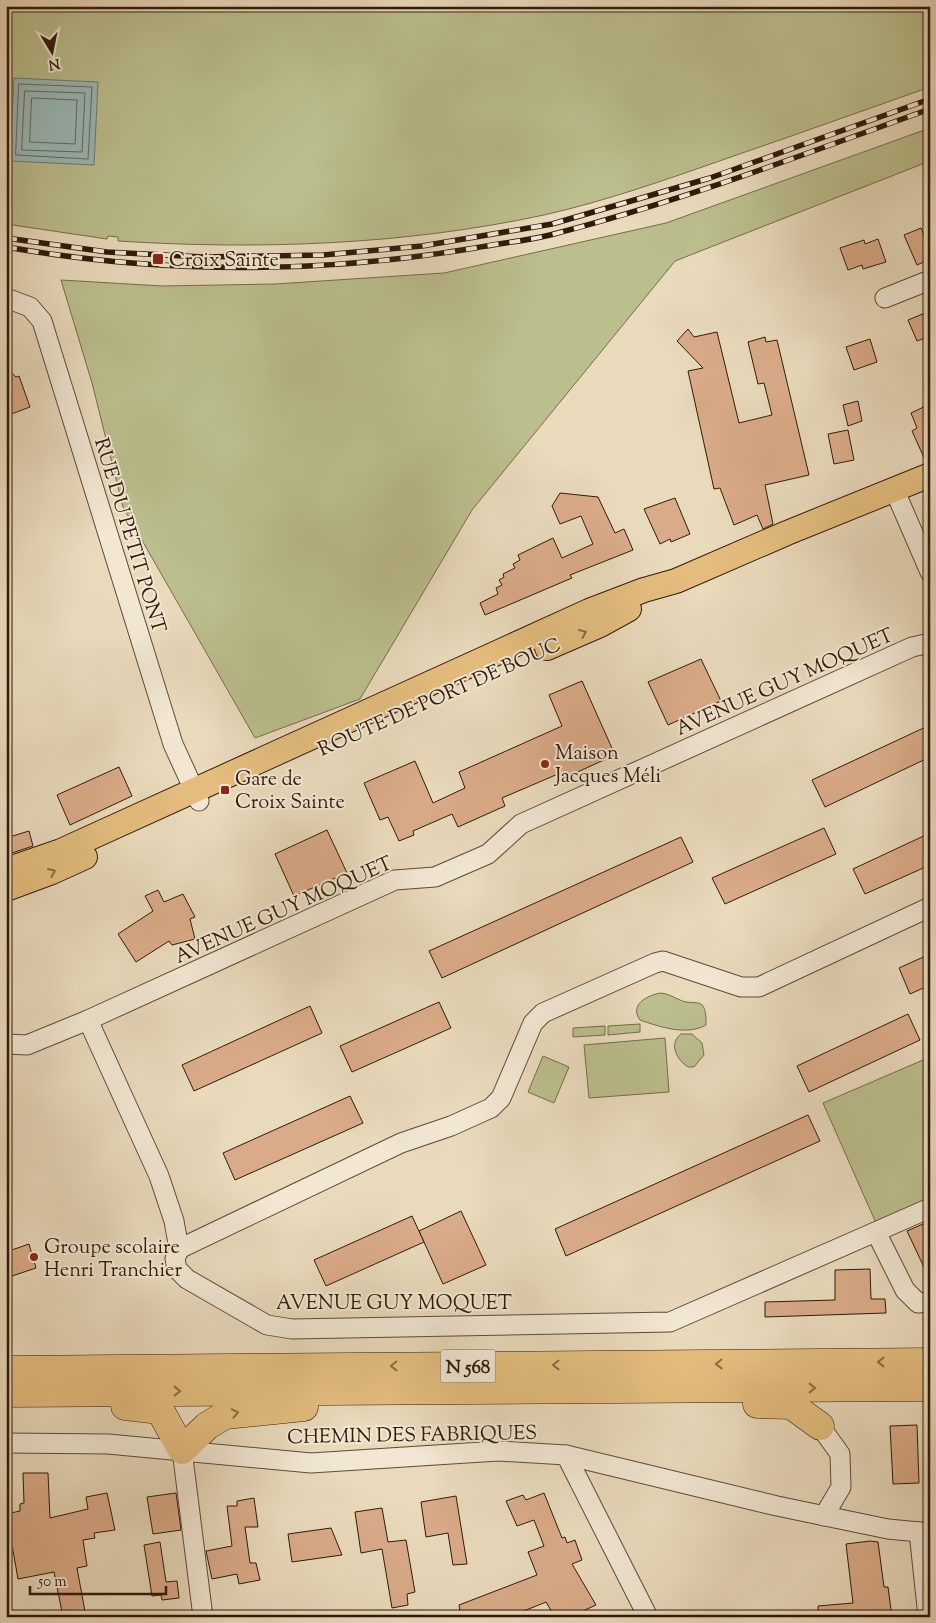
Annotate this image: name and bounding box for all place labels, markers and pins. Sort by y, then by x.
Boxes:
place label: Croix Sainte [169,247,279,276]
marker: Croix Sainte [151,252,165,266]
place label: Maison Jacques Méli [554,740,662,792]
marker: Maison Jacques Méli [539,758,551,770]
place label: Gare de Croix Sainte [235,766,345,818]
marker: Gare de Croix Sainte [219,784,231,796]
place label: Groupe scolaire Henri Tranchier [44,1234,182,1286]
marker: Groupe scolaire Henri Tranchier [28,1251,40,1263]

